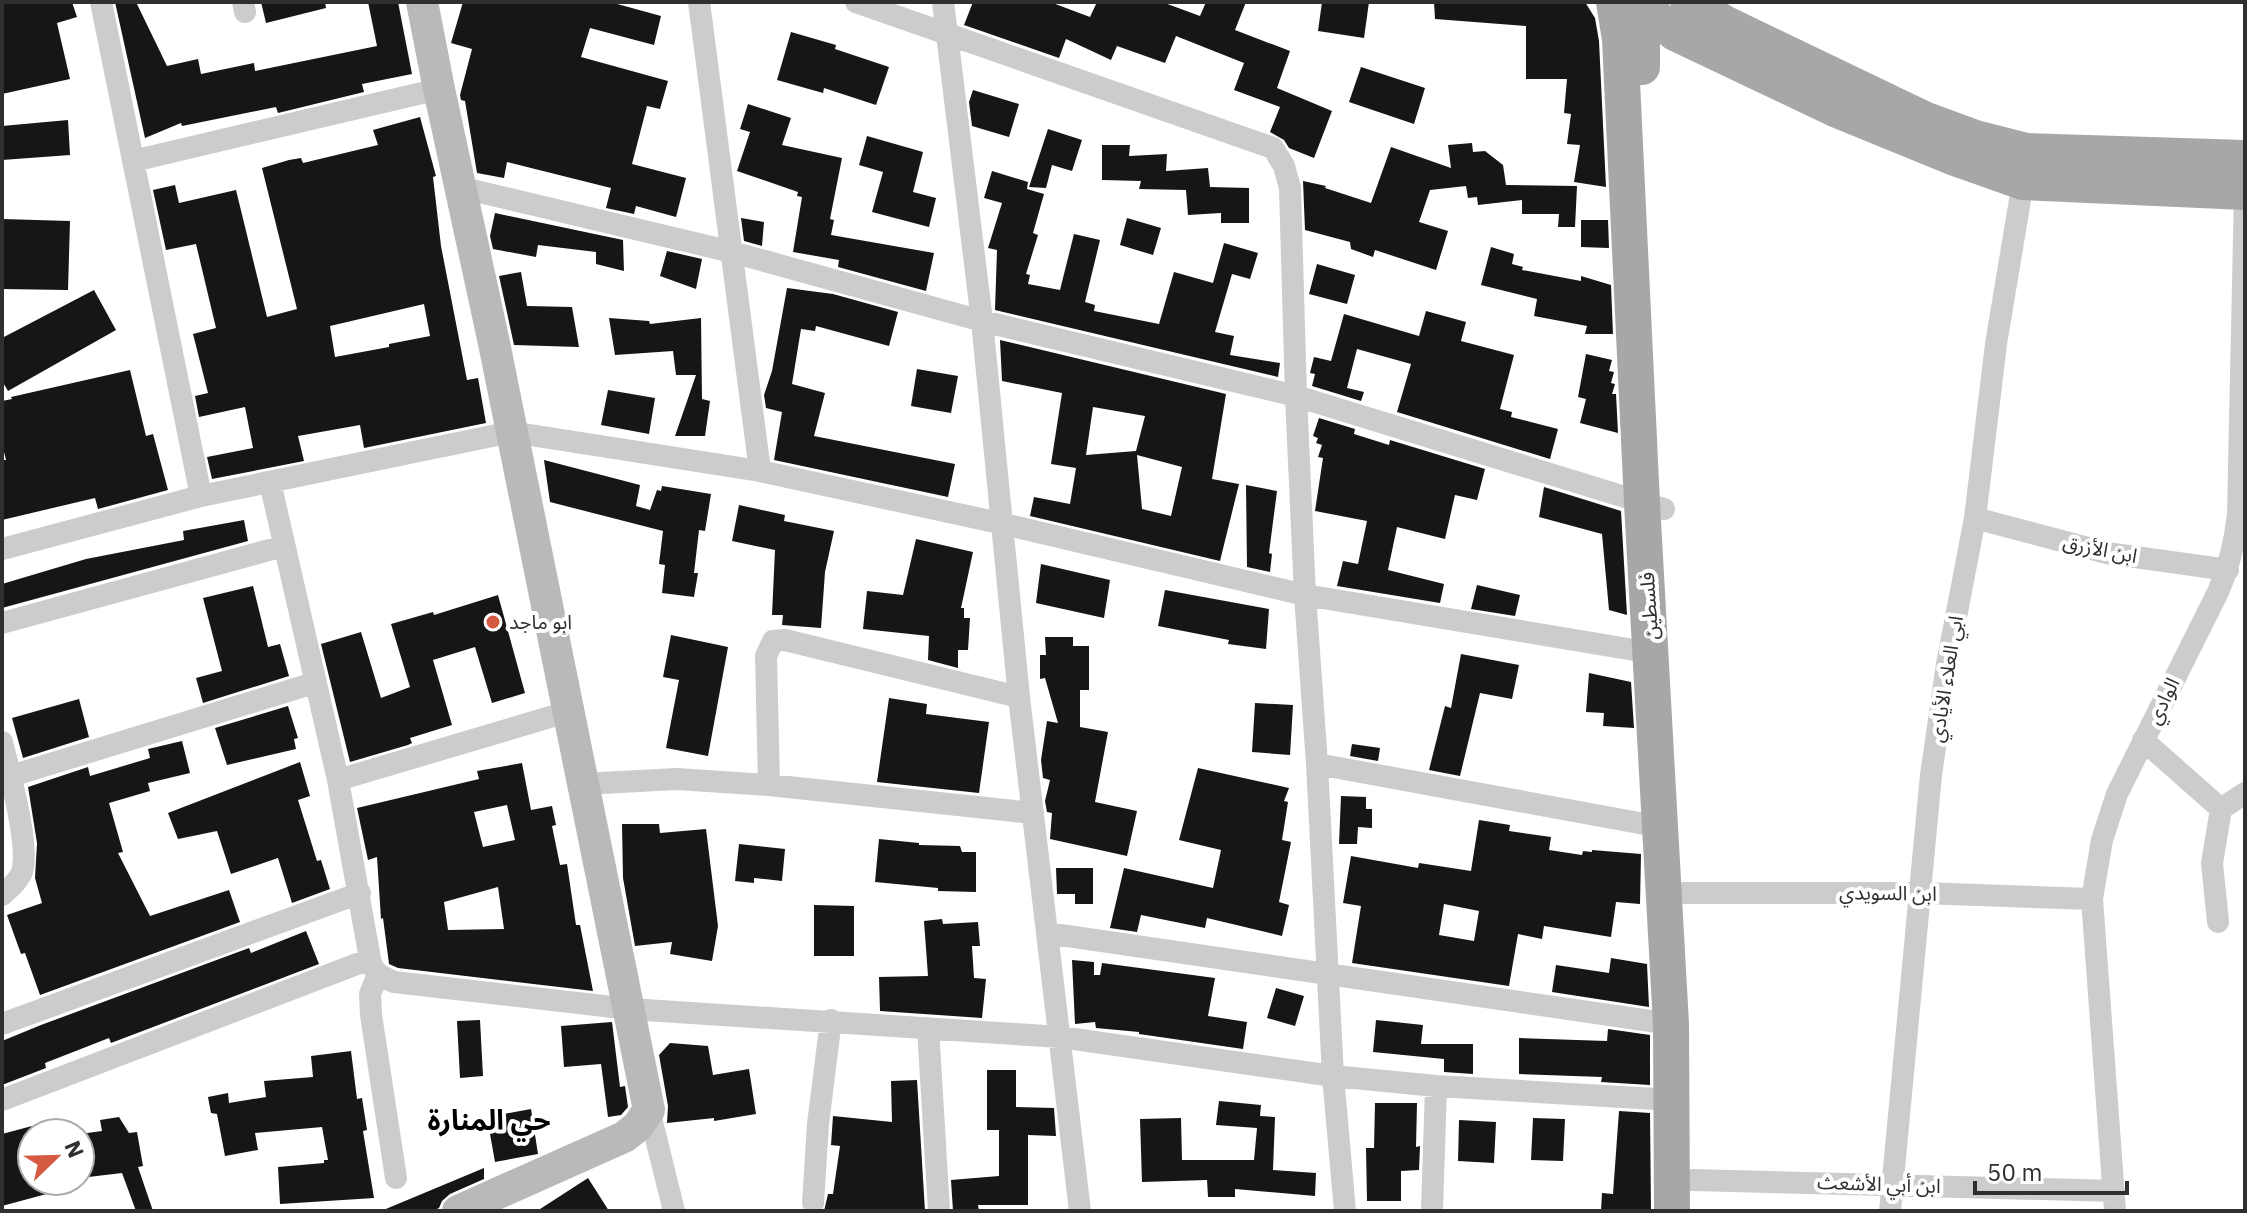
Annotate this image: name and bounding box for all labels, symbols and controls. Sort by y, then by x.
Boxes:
street label: ابن الأزرق [2061,528,2140,569]
street label: فلسطين [1633,571,1664,641]
place label: ابو ماجد [509,608,572,635]
marker: ابو ماجد [484,613,502,631]
street label: ابي العلاء الأيادي [1922,614,1971,745]
street label: الوادي [2140,673,2188,730]
street label: ابن السويدي [1839,878,1937,909]
district label: حي المنارة [427,1101,551,1142]
north arrow [16,1117,96,1197]
text: N [58,1136,91,1162]
scale bar [1975,1145,2127,1195]
text: 50 m [1987,1156,2042,1188]
street label: ابن أبي الأشعث [1817,1168,1941,1202]

